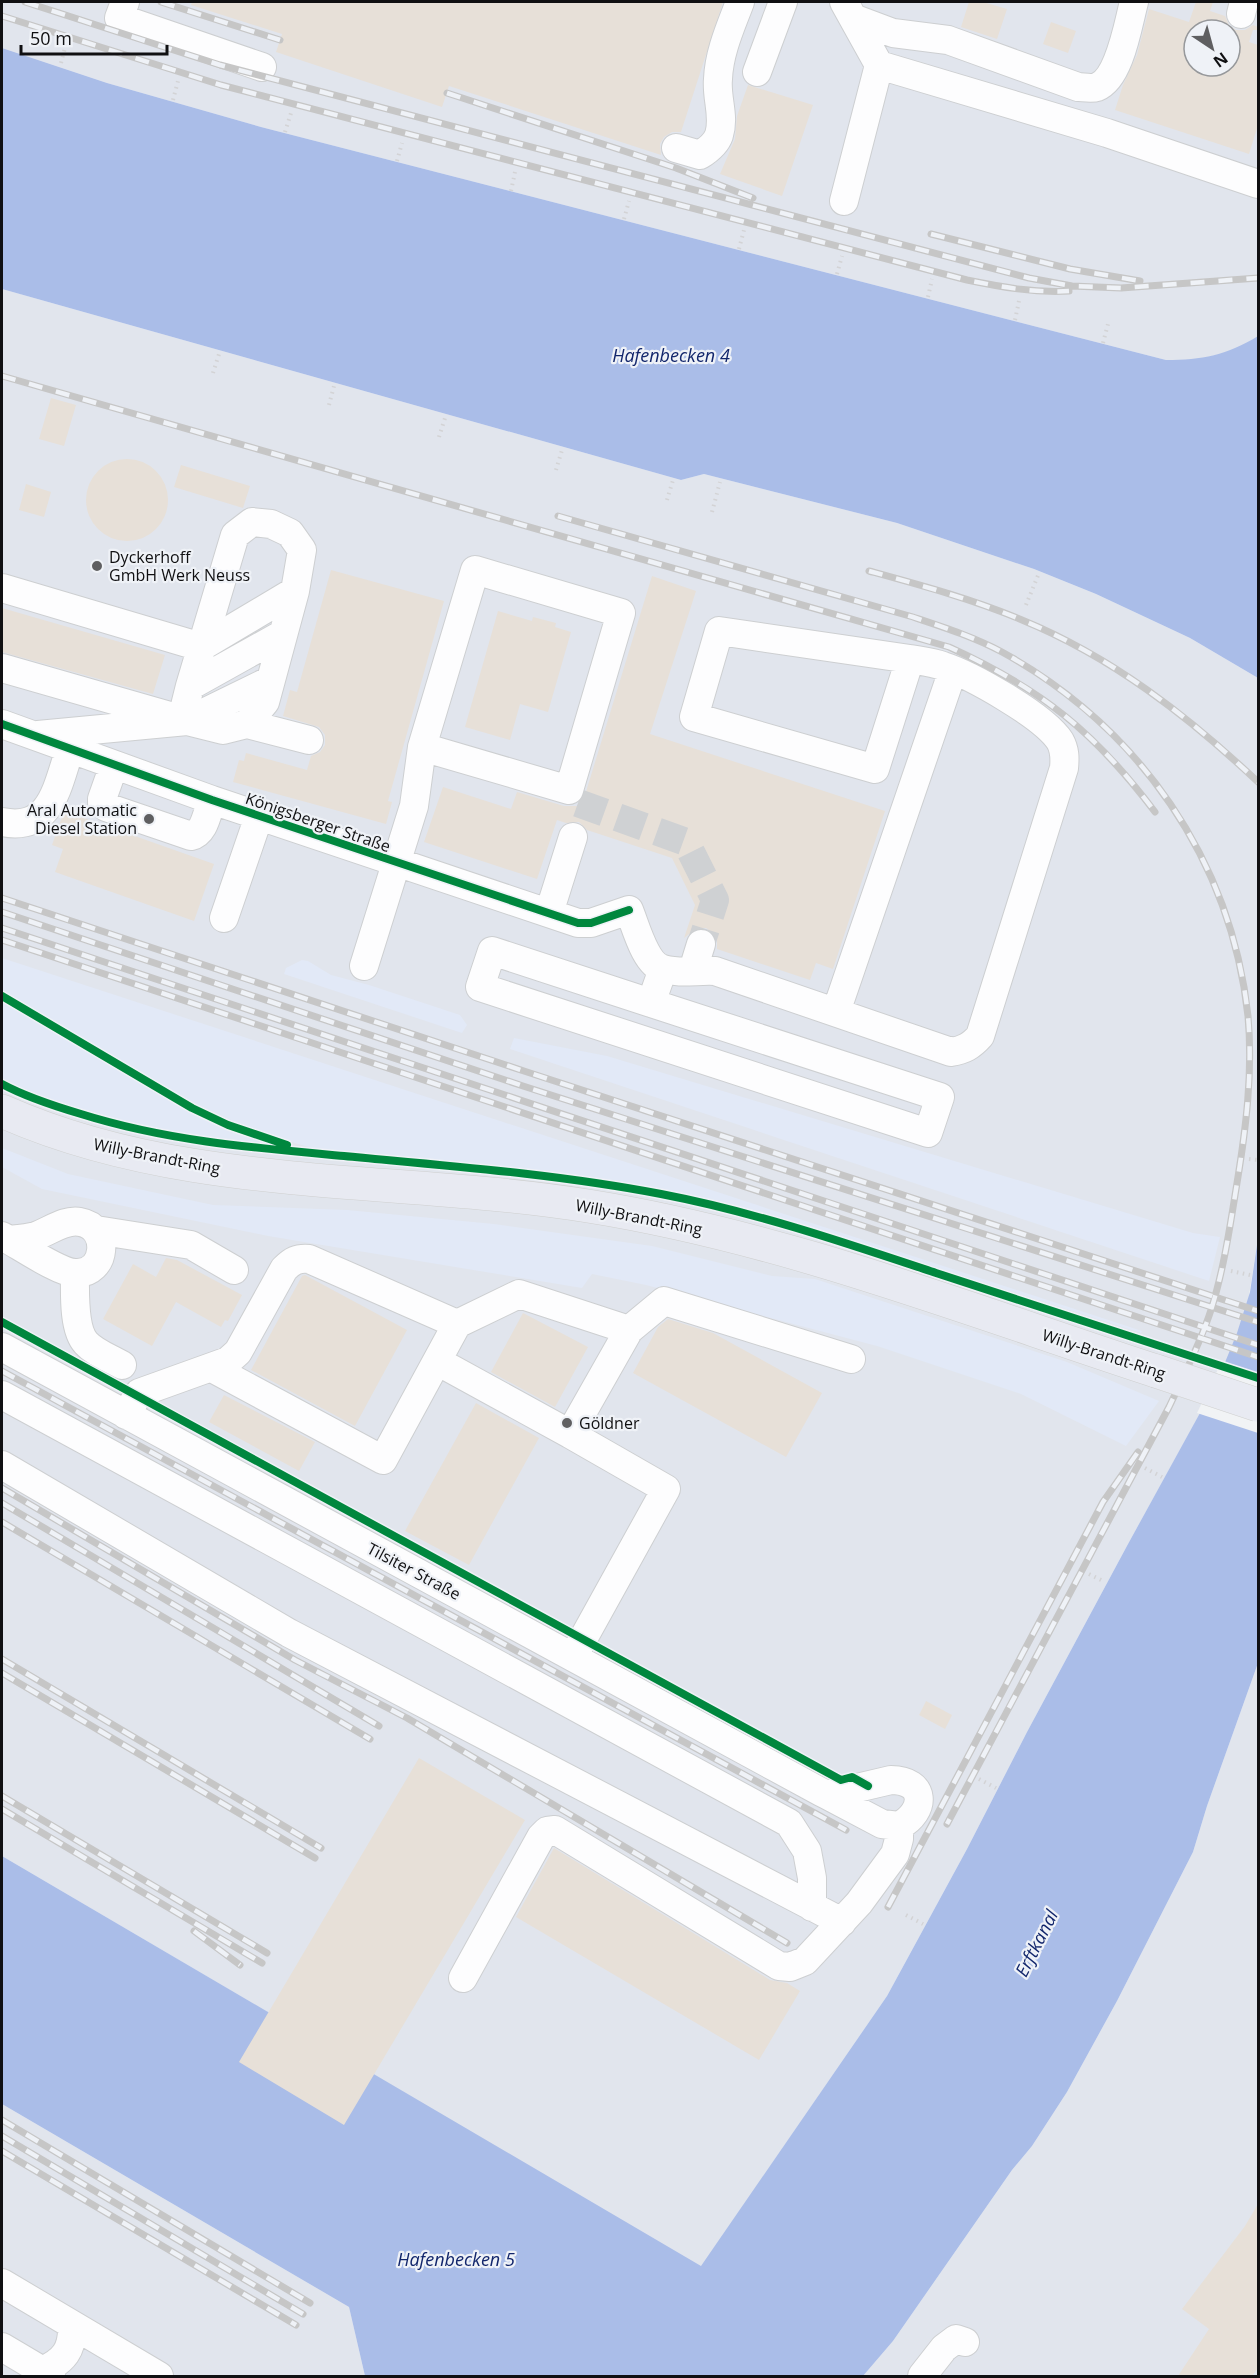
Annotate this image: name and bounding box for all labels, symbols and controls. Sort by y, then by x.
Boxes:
scale bar [21,18,166,56]
north arrow [1182,18,1242,78]
text: 50 m [30,26,72,50]
text: N [1209,47,1233,73]
water label: Hafenbecken 4 [612,343,730,367]
place label: Dyckerhoff GmbH Werk Neuss [109,546,250,586]
marker: Dyckerhoff GmbH Werk Neuss [90,559,104,573]
street label: Königsberger Straße [243,787,394,857]
place label: Aral Automatic Diesel Station [27,799,137,839]
marker: Aral Automatic Diesel Station [142,812,156,826]
street label: Willy-Brandt-Ring [92,1133,223,1179]
street label: Willy-Brandt-Ring [574,1194,705,1240]
street label: Willy-Brandt-Ring [1039,1324,1169,1384]
place label: Göldner [579,1412,640,1434]
marker: Göldner [560,1416,574,1430]
street label: Tilsiter Straße [363,1537,465,1605]
water label: Erftkanal [1009,1905,1063,1981]
water label: Hafenbecken 5 [397,2247,515,2271]

